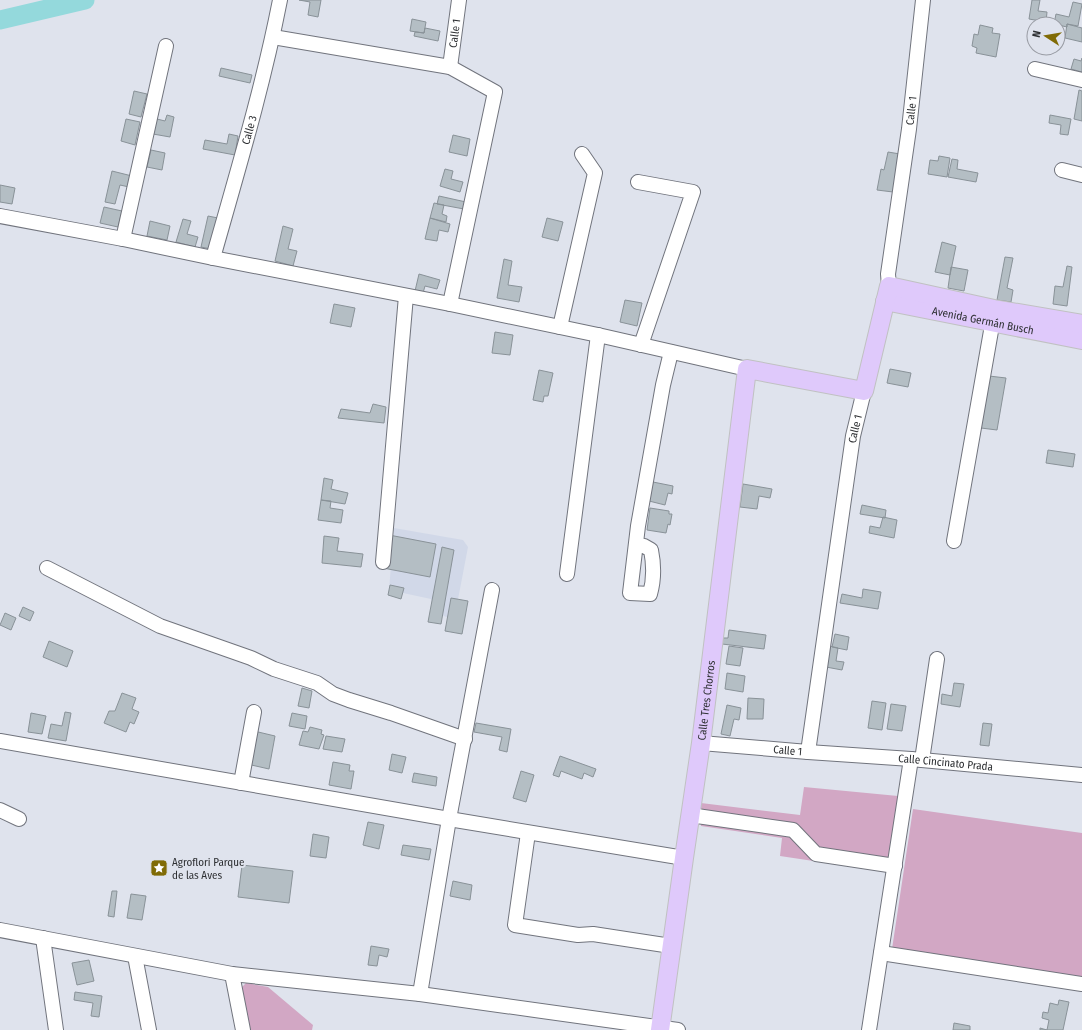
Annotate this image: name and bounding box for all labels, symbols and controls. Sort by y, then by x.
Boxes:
north arrow [1026,16,1066,56]
street label: Calle 1 [447,18,463,49]
text: N [1030,29,1044,39]
street label: Calle 1 [903,96,920,126]
street label: Calle 3 [239,114,260,146]
street label: Avenida Germán Busch [931,304,1035,337]
street label: Calle 1 [846,413,865,444]
street label: Calle Tres Chorros [695,659,718,741]
street label: Calle 1 [773,743,803,758]
street label: Calle Cincinato Prada [898,752,993,774]
place label: Agroflori Parque de las Aves [172,856,244,882]
place icon: Agroflori Parque de las Aves [149,858,169,878]

